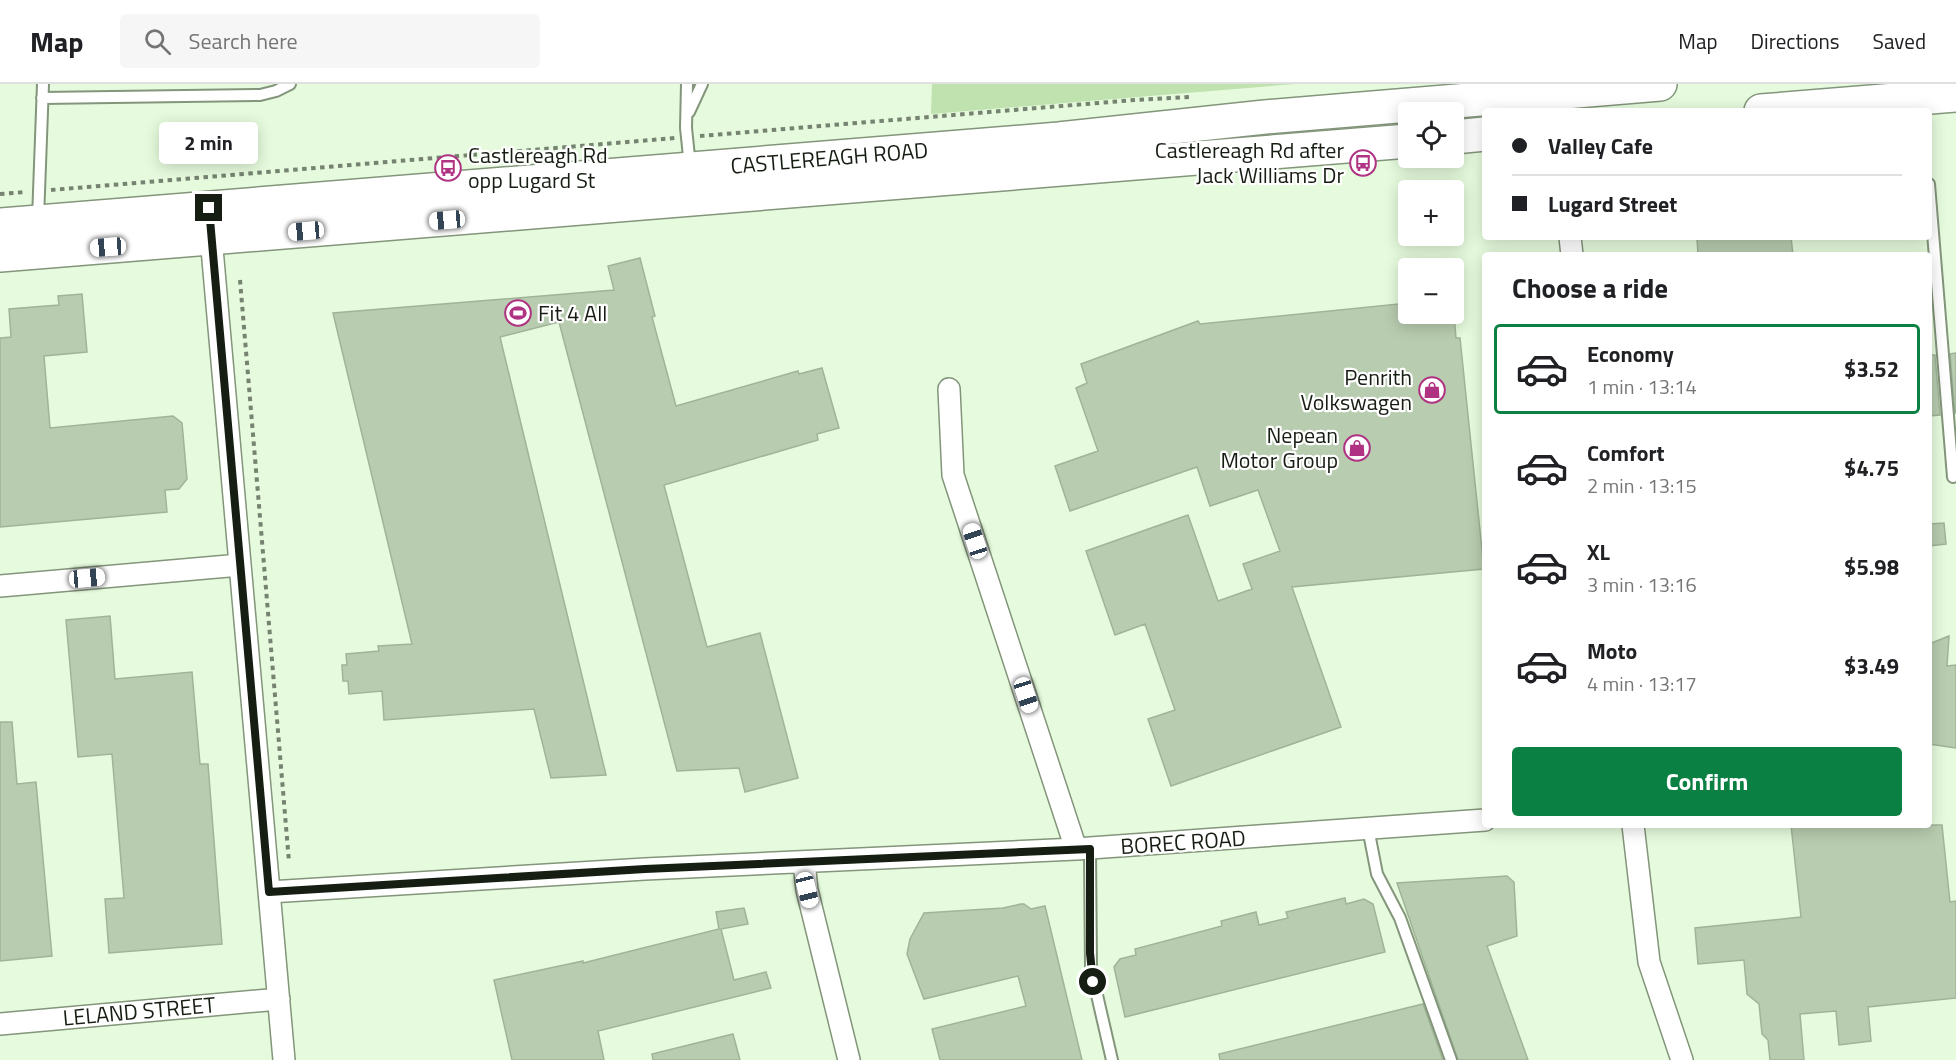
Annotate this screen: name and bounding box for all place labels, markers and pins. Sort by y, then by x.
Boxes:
place label: Castlereagh Rd after Jack Williams Dr [1155,133,1344,192]
place label: Castlereagh Rd opp Lugard St [468,138,608,197]
bus stop icon: Castlereagh Rd after Jack Williams Dr [1348,148,1378,178]
bus stop icon: Castlereagh Rd opp Lugard St [433,153,463,183]
place label: Fit 4 All [538,296,607,330]
sports icon: Fit 4 All [503,298,533,328]
place label: Penrith Volkswagen [1301,360,1412,419]
shop icon: Penrith Volkswagen [1417,375,1447,405]
place label: Nepean Motor Group [1220,418,1338,477]
shop icon: Nepean Motor Group [1342,433,1372,463]

